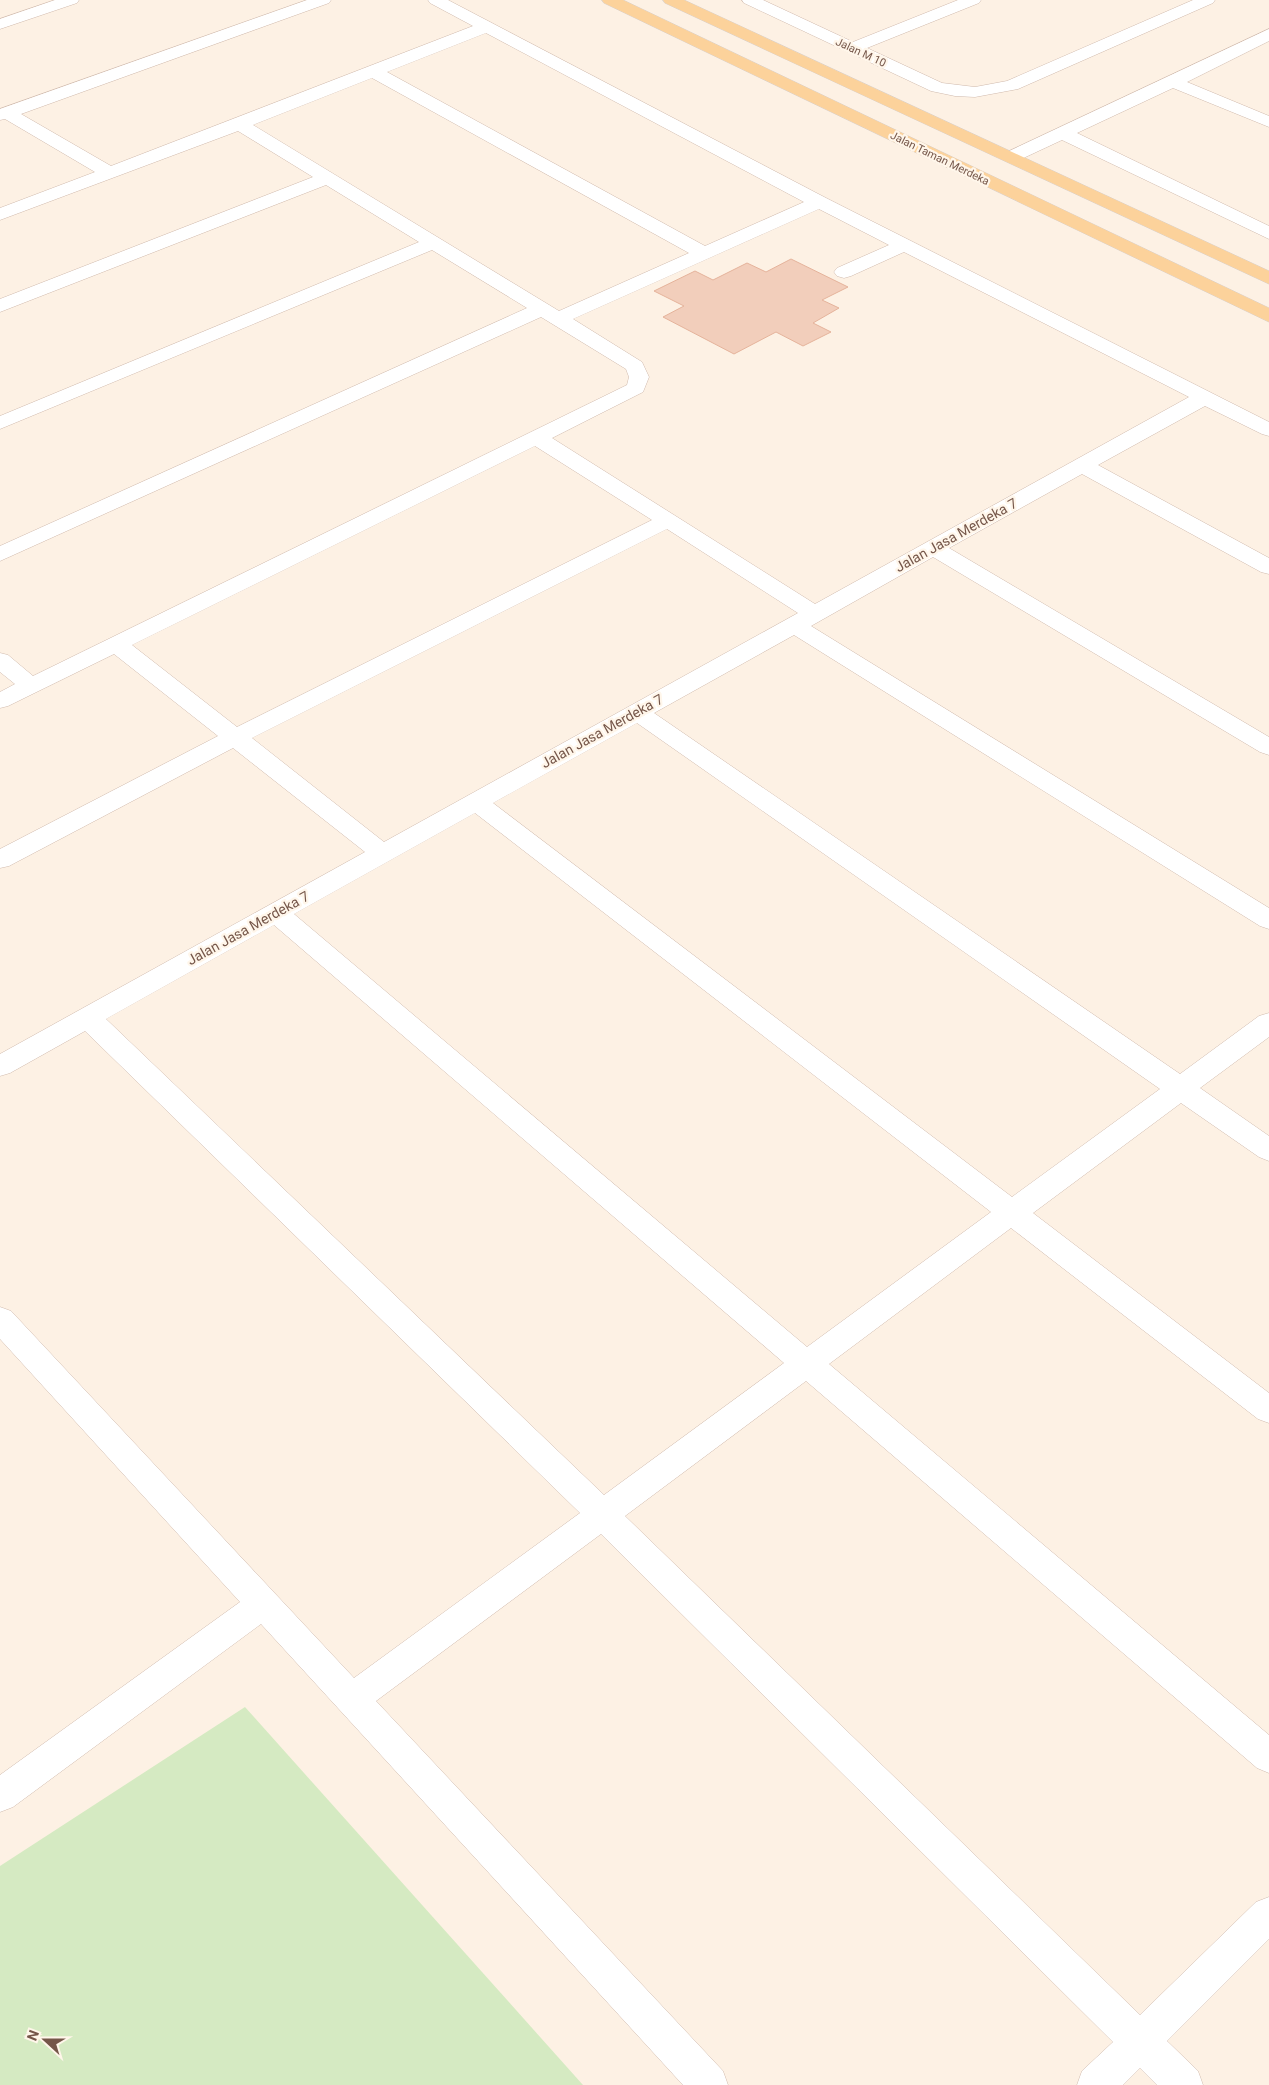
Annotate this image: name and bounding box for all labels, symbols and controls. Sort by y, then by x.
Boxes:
street label: Jalan M 10 [833,35,888,70]
street label: Jalan Taman Merdeka [888,129,991,188]
street label: Jalan Jasa Merdeka 7 [892,495,1020,575]
street label: Jalan Jasa Merdeka 7 [538,691,666,771]
street label: Jalan Jasa Merdeka 7 [184,888,312,968]
north arrow [20,2015,70,2065]
text: N [24,2028,42,2043]

